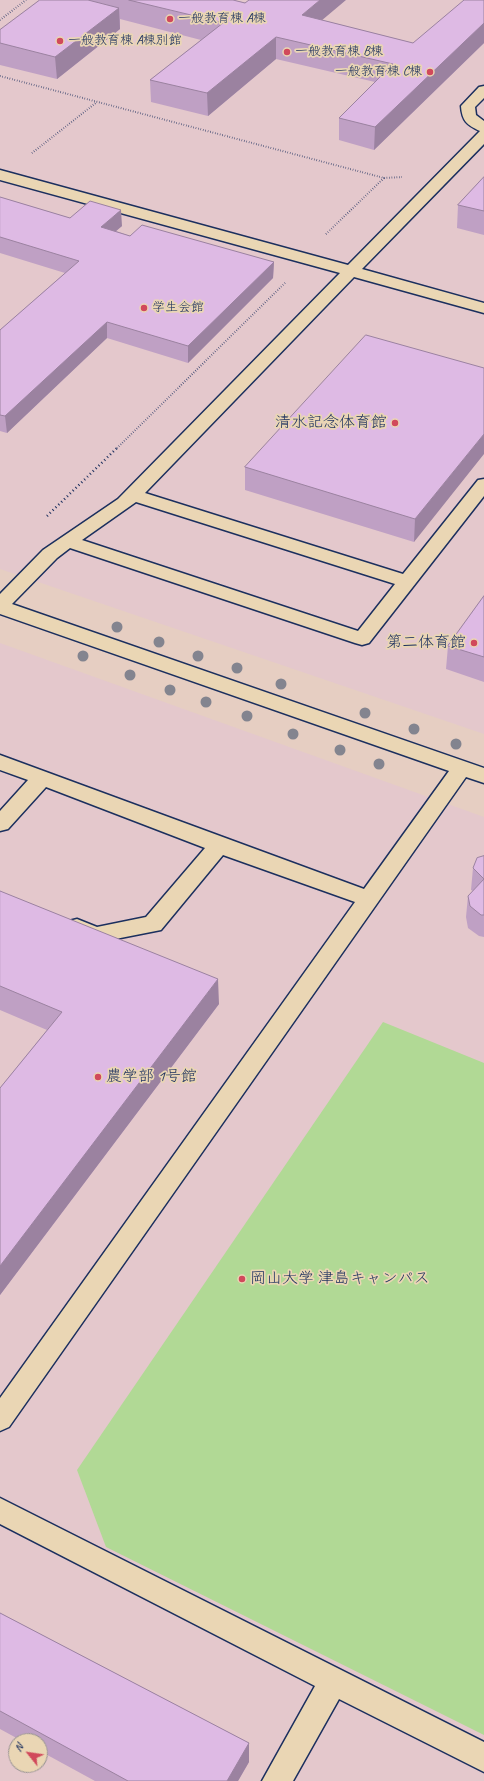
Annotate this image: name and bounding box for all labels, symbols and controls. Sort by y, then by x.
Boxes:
place label: 一般教育棟 A棟 [178,11,266,27]
marker: 一般教育棟 A棟 [165,14,175,24]
place label: 一般教育棟 A棟別館 [68,33,182,49]
marker: 一般教育棟 A棟別館 [55,36,65,46]
place label: 一般教育棟 B棟 [295,44,383,60]
marker: 一般教育棟 B棟 [282,47,292,57]
place label: 一般教育棟 C棟 [335,64,422,80]
marker: 一般教育棟 C棟 [425,67,435,77]
place label: 学生会館 [152,300,204,316]
marker: 学生会館 [139,303,149,313]
place label: 清水記念体育館 [275,413,387,433]
marker: 清水記念体育館 [390,418,400,428]
place label: 第二体育館 [386,633,466,653]
marker: 第二体育館 [469,638,479,648]
place label: 農学部 1号館 [106,1067,197,1087]
marker: 農学部 1号館 [93,1072,103,1082]
place label: 岡山大学 津島キャンパス [250,1269,430,1289]
marker: 岡山大学 津島キャンパス [237,1274,247,1284]
north arrow [8,1733,48,1773]
text: N [11,1741,26,1754]

